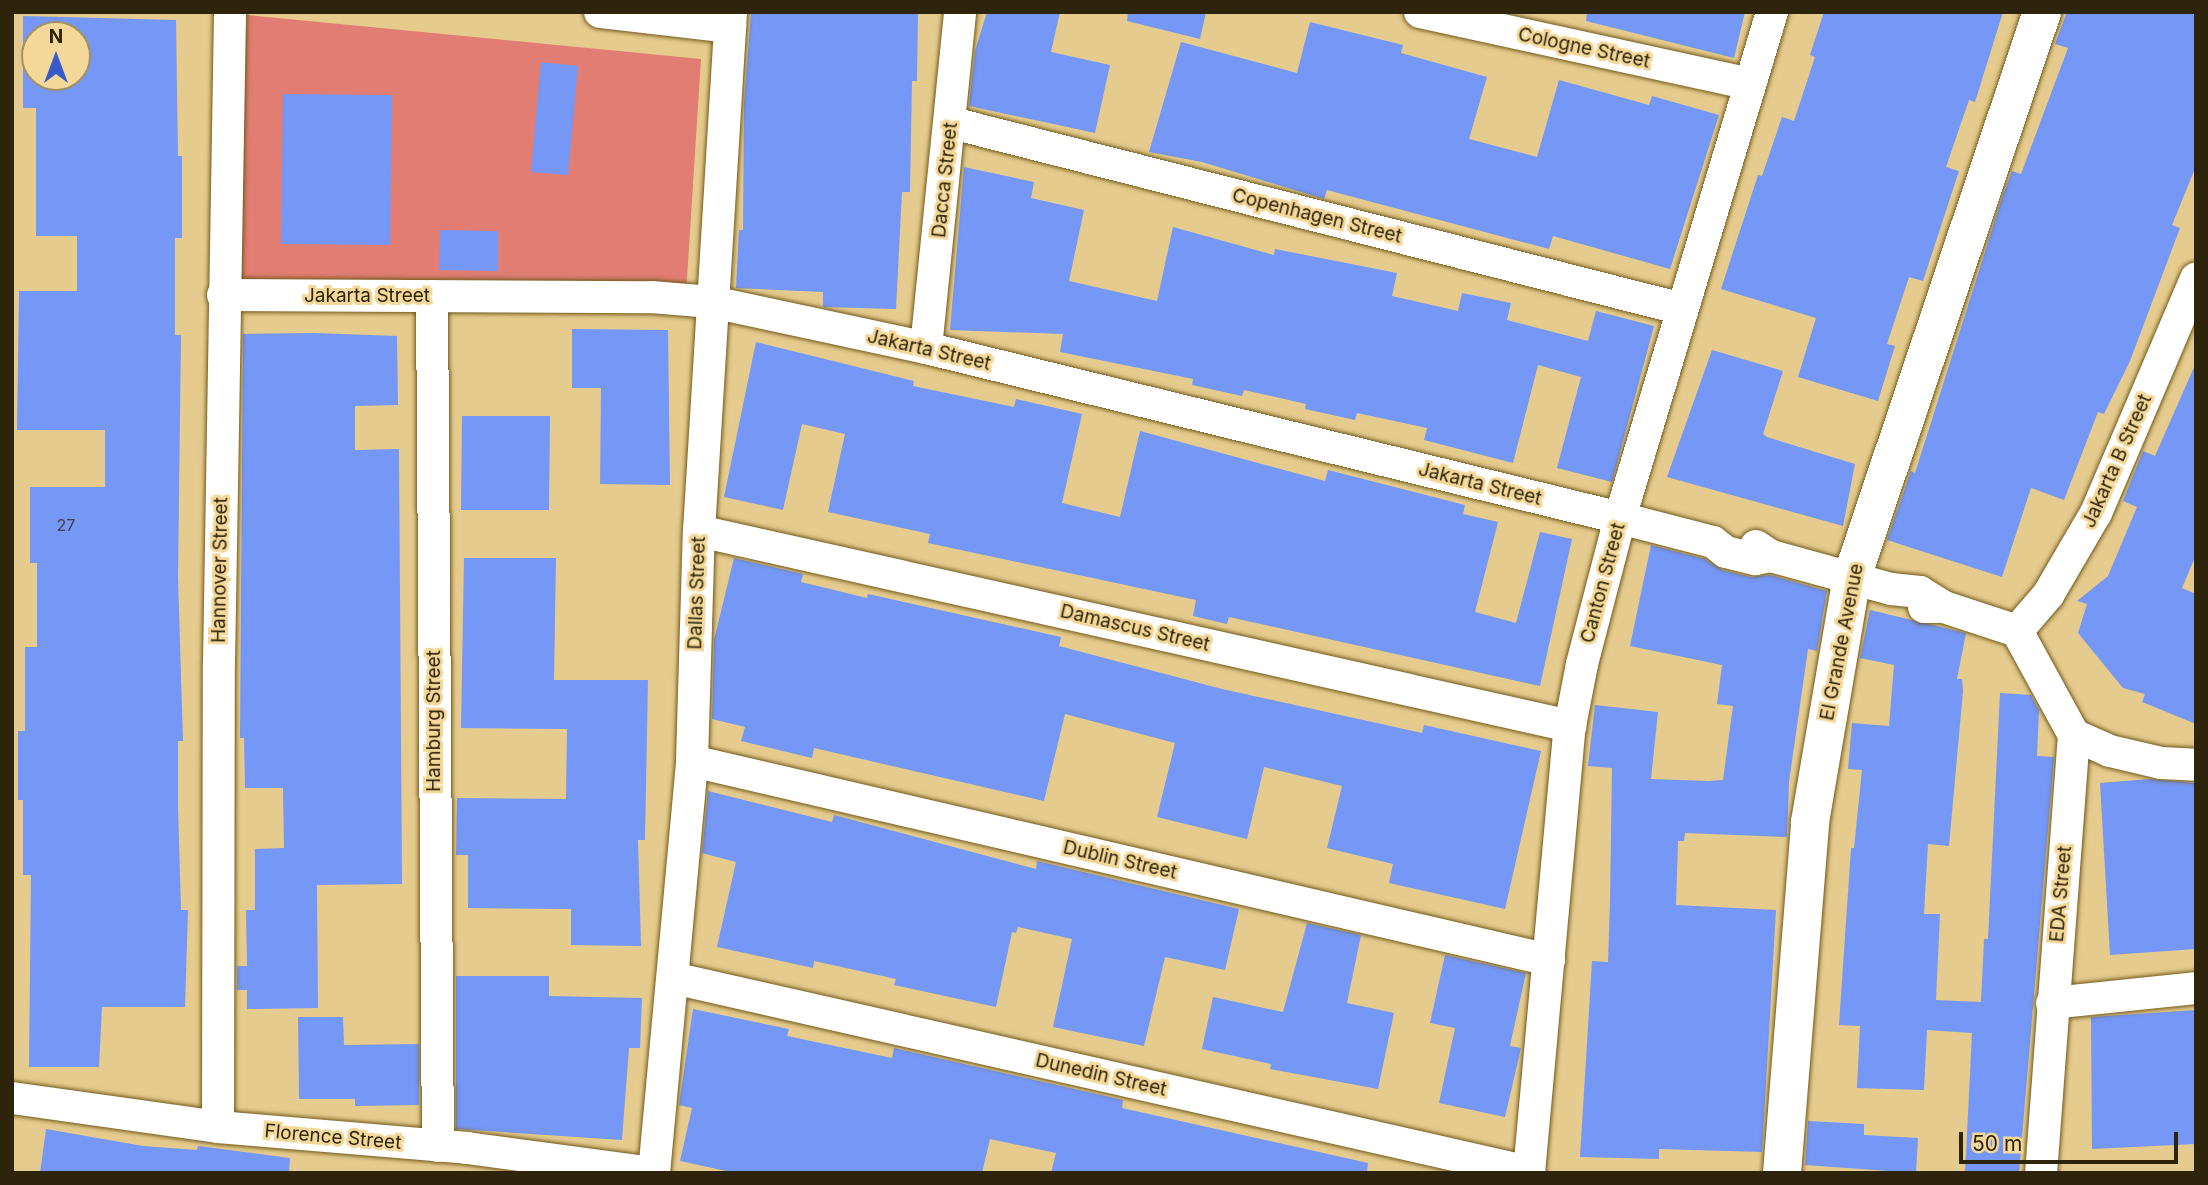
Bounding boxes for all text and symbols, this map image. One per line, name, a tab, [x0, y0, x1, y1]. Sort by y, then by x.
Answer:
north arrow	[21, 21, 91, 91]
street label: Cologne Street	[1516, 23, 1652, 73]
text: N	[49, 25, 63, 48]
street label: Dacca Street	[928, 121, 962, 239]
street label: Copenhagen Street	[1230, 184, 1404, 248]
street label: Jakarta Street	[304, 285, 430, 307]
street label: Jakarta Street	[865, 325, 993, 375]
street label: Jakarta B Street	[2077, 391, 2157, 531]
street label: Jakarta Street	[1416, 458, 1544, 510]
street label: Hannover Street	[207, 497, 233, 643]
house number: 27	[57, 515, 75, 535]
street label: Canton Street	[1576, 520, 1630, 646]
street label: Dallas Street	[684, 536, 710, 650]
street label: El Grande Avenue	[1816, 562, 1868, 722]
street label: Damascus Street	[1058, 600, 1212, 656]
street label: Hamburg Street	[423, 650, 445, 792]
street label: Dublin Street	[1061, 836, 1179, 884]
street label: EDA Street	[2045, 845, 2077, 943]
street label: Dunedin Street	[1033, 1049, 1169, 1101]
scale bar	[1963, 1118, 2182, 1162]
street label: Florence Street	[264, 1120, 402, 1154]
text: 50 m	[1972, 1131, 2022, 1156]

